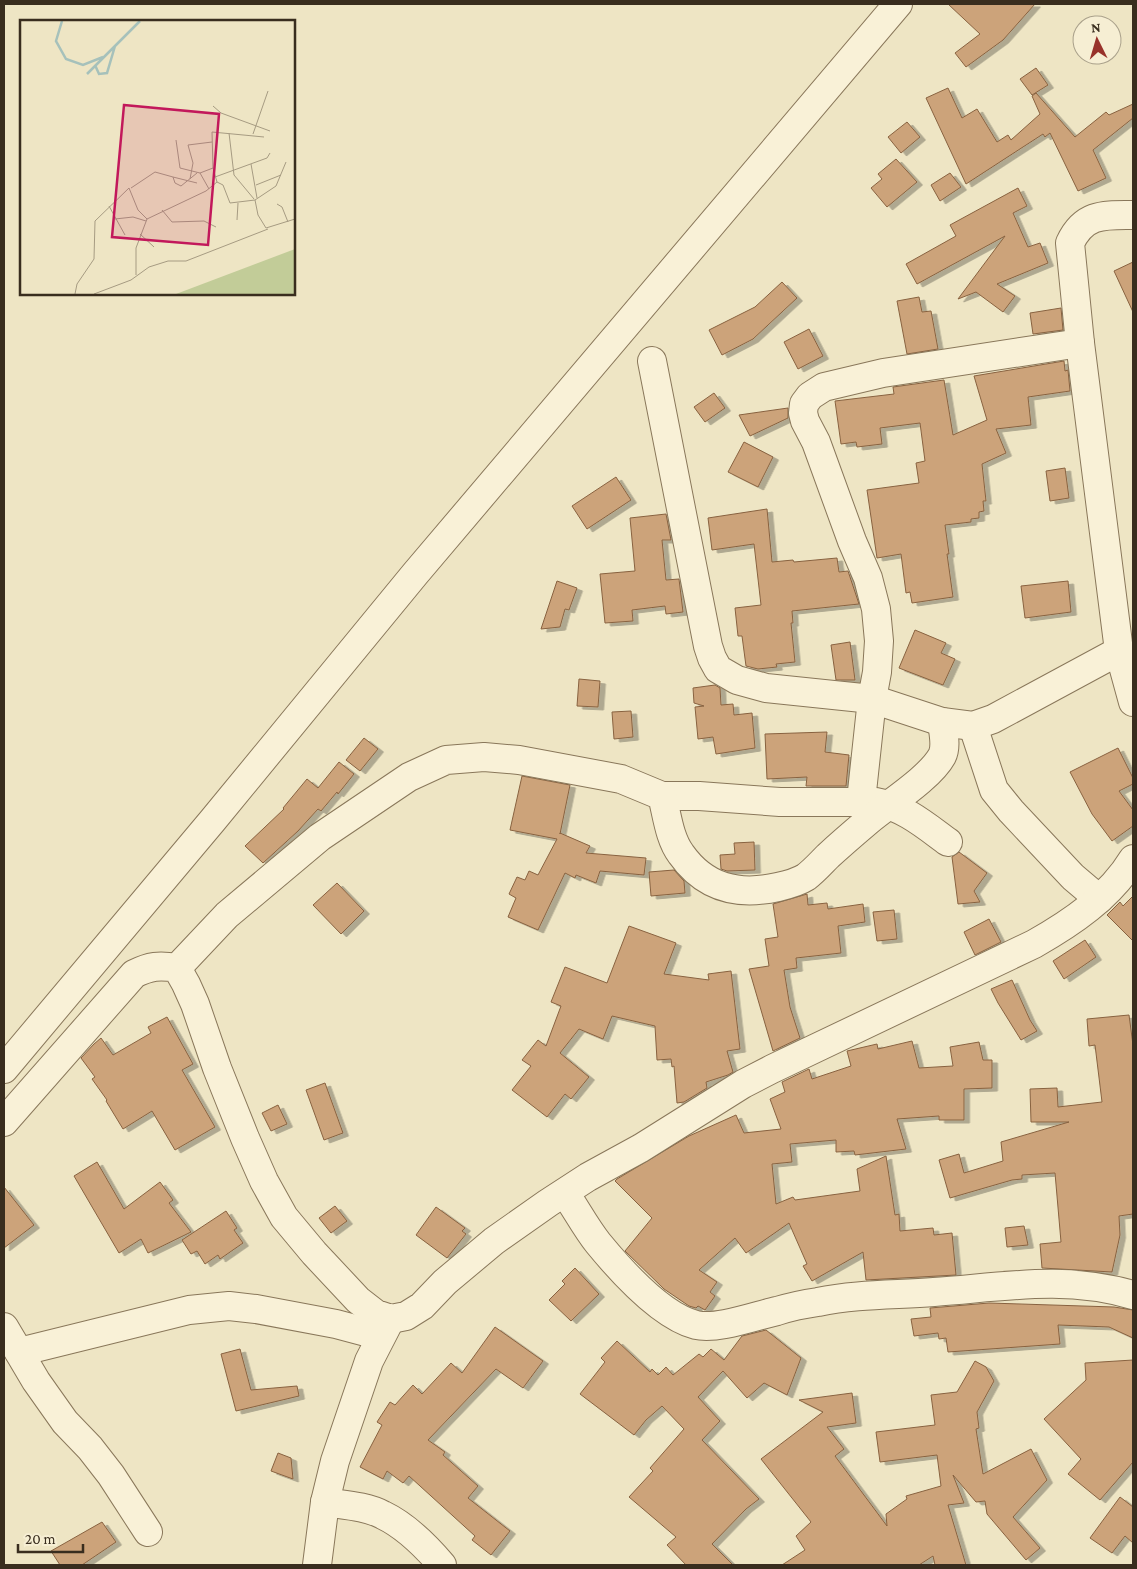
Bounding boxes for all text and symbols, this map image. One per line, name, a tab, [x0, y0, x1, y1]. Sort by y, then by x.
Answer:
north arrow	[1072, 15, 1122, 65]
text: N	[1090, 19, 1102, 35]
inset map	[20, 20, 295, 295]
scale bar	[18, 1522, 82, 1554]
text: 20 m	[25, 1531, 56, 1547]

